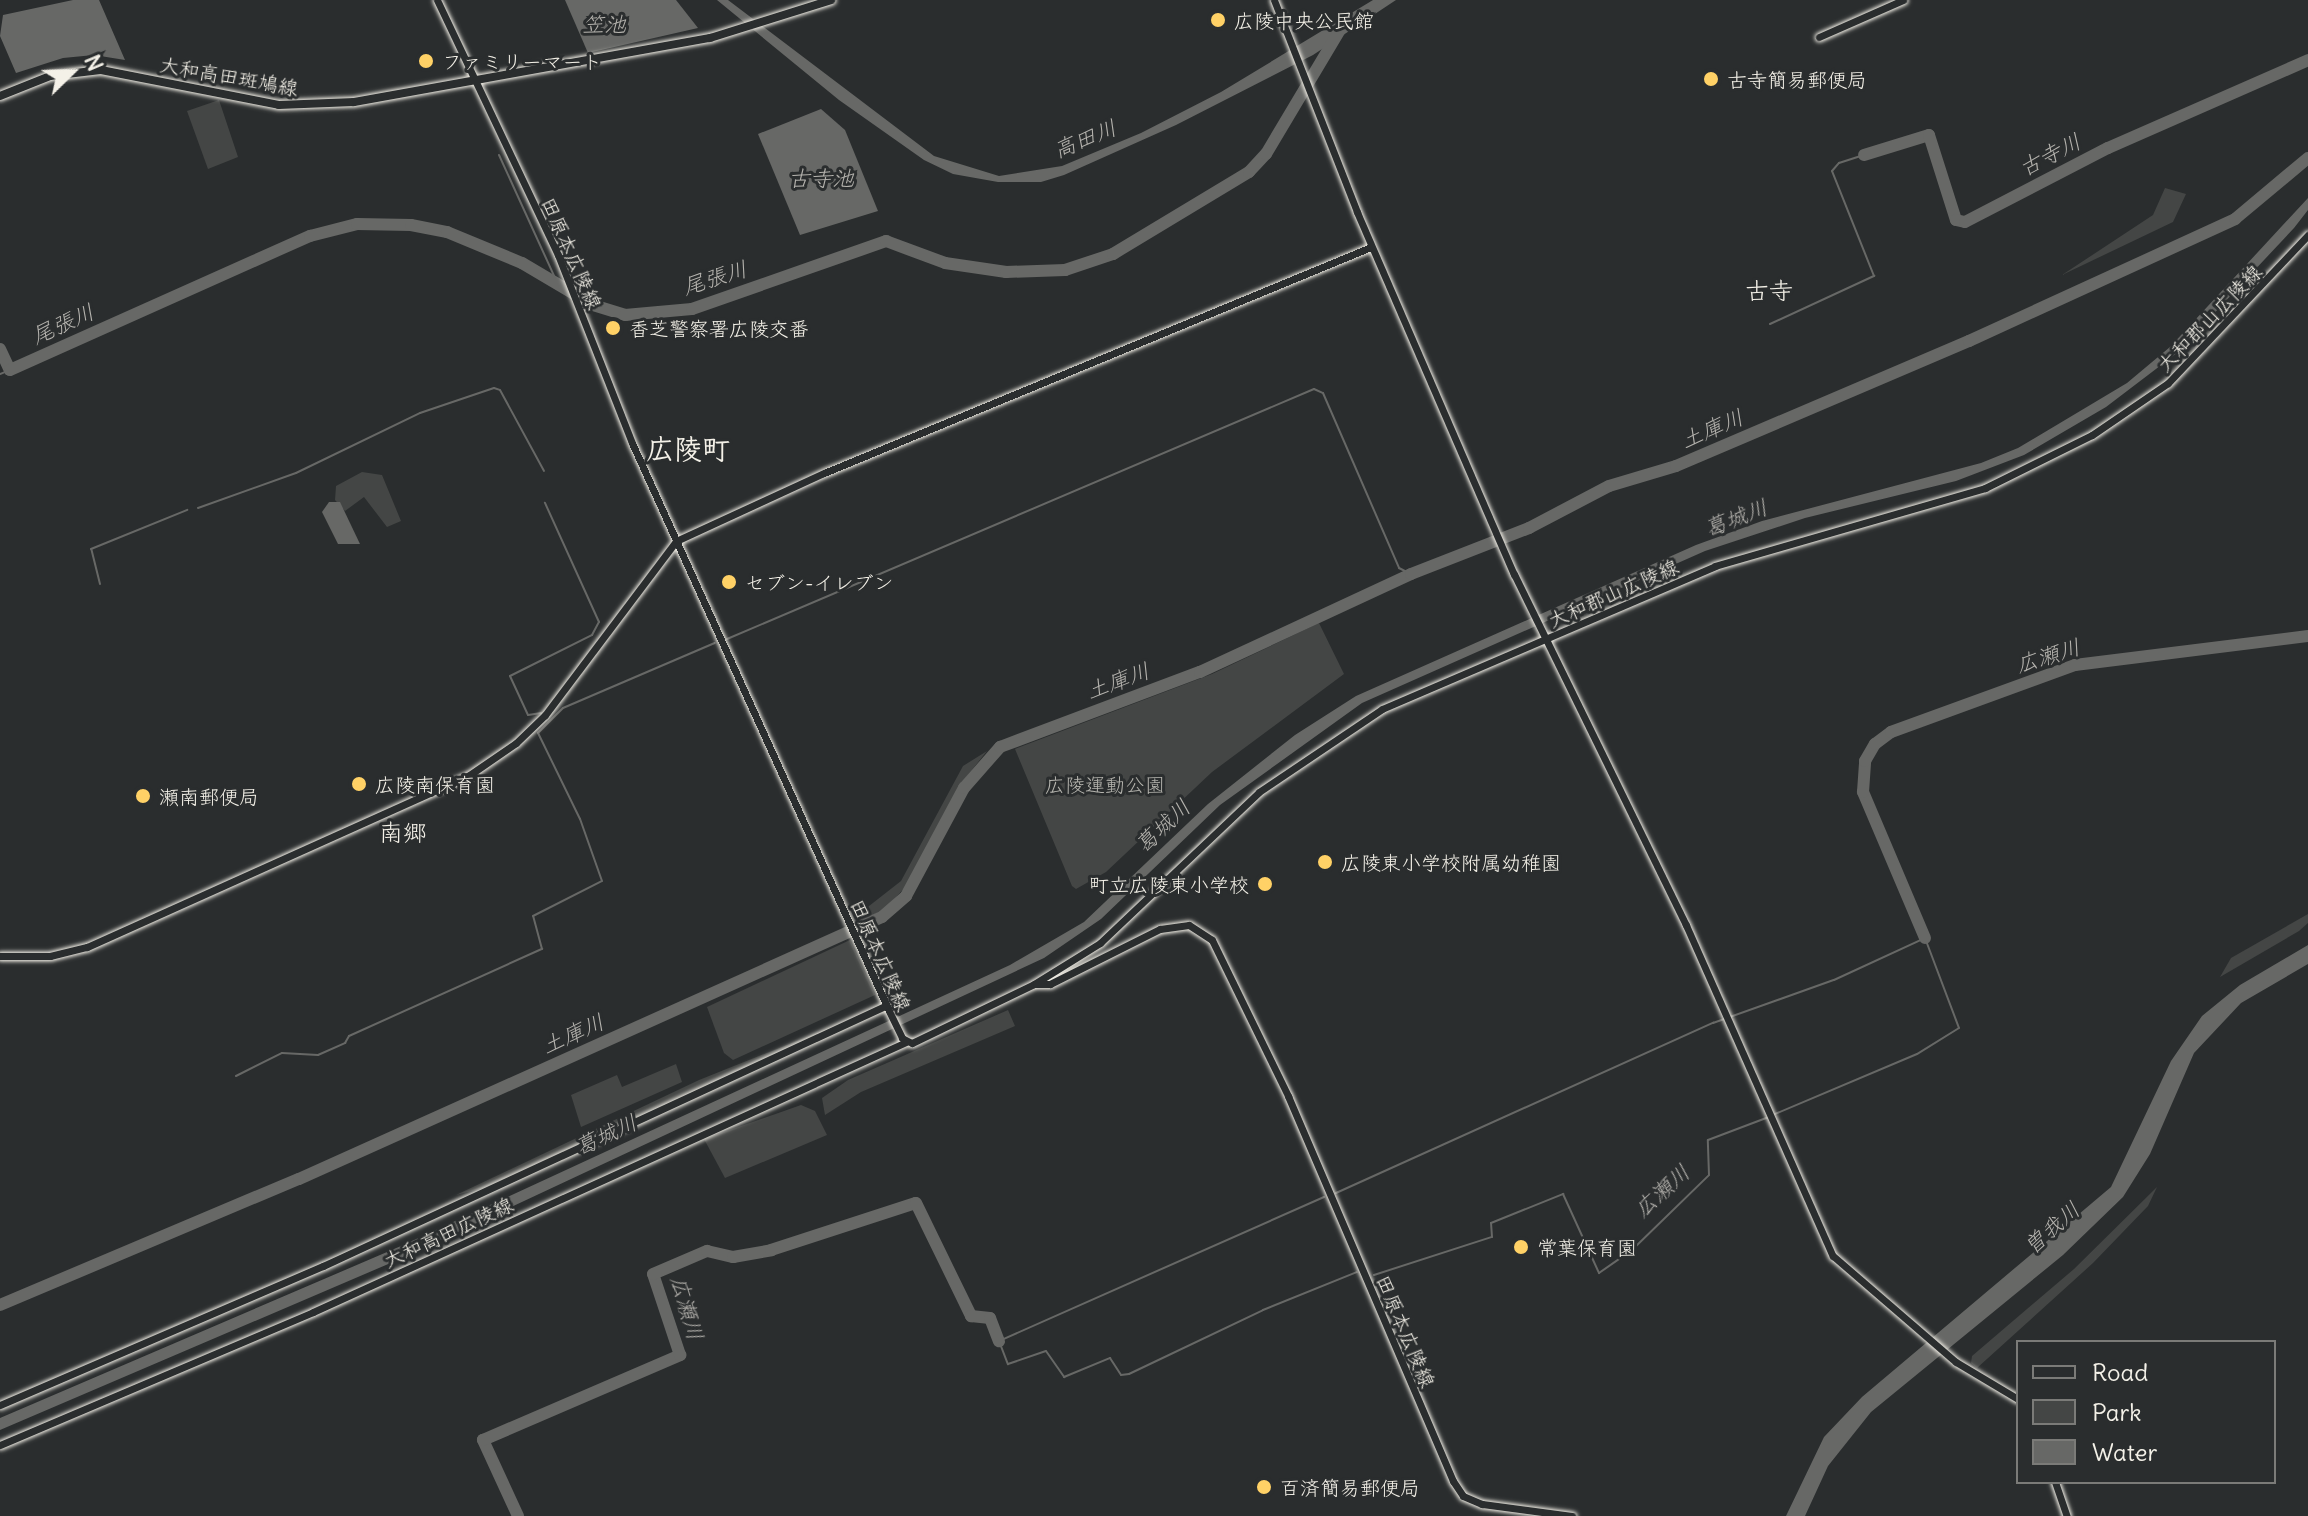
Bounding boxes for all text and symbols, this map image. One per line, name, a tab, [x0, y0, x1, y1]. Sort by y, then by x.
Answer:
place label: 広陵中央公民館	[1234, 8, 1374, 32]
marker: 広陵中央公民館	[1209, 11, 1227, 29]
water label: 笠池	[582, 12, 626, 38]
north arrow	[32, 32, 112, 112]
place label: ファミリーマート	[442, 49, 602, 73]
text: N	[78, 50, 110, 75]
street label: 大和高田斑鳩線	[158, 52, 300, 100]
marker: ファミリーマート	[417, 52, 435, 70]
place label: 古寺簡易郵便局	[1727, 67, 1867, 91]
marker: 古寺簡易郵便局	[1702, 70, 1720, 88]
water label: 高田川	[1049, 114, 1121, 164]
water label: 古寺川	[2015, 128, 2085, 182]
water label: 古寺池	[788, 166, 854, 192]
street label: 田原本広陵線	[537, 193, 607, 313]
water label: 尾張川	[680, 256, 750, 300]
street label: 大和郡山広陵線	[2152, 259, 2266, 377]
district label: 古寺	[1745, 277, 1793, 305]
water label: 尾張川	[27, 299, 99, 349]
place label: 香芝警察署広陵交番	[629, 316, 809, 340]
marker: 香芝警察署広陵交番	[604, 319, 622, 337]
water label: 土庫川	[1676, 404, 1748, 454]
district label: 広陵町	[646, 432, 730, 466]
water label: 葛城川	[1700, 494, 1772, 542]
street label: 大和郡山広陵線	[1544, 554, 1682, 632]
place label: セブン-イレブン	[745, 570, 894, 594]
marker: セブン-イレブン	[720, 573, 738, 591]
water label: 広瀬川	[2013, 634, 2083, 678]
water label: 土庫川	[1082, 657, 1154, 705]
place label: 広陵南保育園	[375, 772, 495, 796]
park label: 広陵運動公園	[1045, 772, 1165, 796]
marker: 広陵南保育園	[350, 775, 368, 793]
place label: 瀬南郵便局	[159, 784, 259, 808]
marker: 瀬南郵便局	[134, 787, 152, 805]
water label: 葛城川	[1130, 794, 1196, 858]
district label: 南郷	[379, 819, 427, 847]
place label: 広陵東小学校附属幼稚園	[1341, 850, 1561, 874]
marker: 広陵東小学校附属幼稚園	[1316, 853, 1334, 871]
place label: 町立広陵東小学校	[1089, 872, 1249, 896]
marker: 町立広陵東小学校	[1256, 875, 1274, 893]
street label: 田原本広陵線	[846, 895, 916, 1015]
water label: 土庫川	[537, 1009, 609, 1059]
water label: 葛城川	[571, 1109, 641, 1161]
water label: 広瀬川	[1629, 1159, 1695, 1223]
street label: 大和高田広陵線	[379, 1192, 517, 1272]
water label: 曽我川	[2018, 1196, 2086, 1260]
place label: 常葉保育園	[1537, 1235, 1637, 1259]
marker: 常葉保育園	[1512, 1238, 1530, 1256]
street label: 田原本広陵線	[1372, 1271, 1440, 1391]
water label: 広瀬川	[665, 1273, 709, 1343]
legend	[2016, 1340, 2276, 1484]
text: Road	[2092, 1357, 2148, 1387]
text: Park	[2092, 1397, 2142, 1427]
text: Water	[2092, 1437, 2157, 1467]
place label: 百済簡易郵便局	[1280, 1475, 1420, 1499]
marker: 百済簡易郵便局	[1255, 1478, 1273, 1496]

